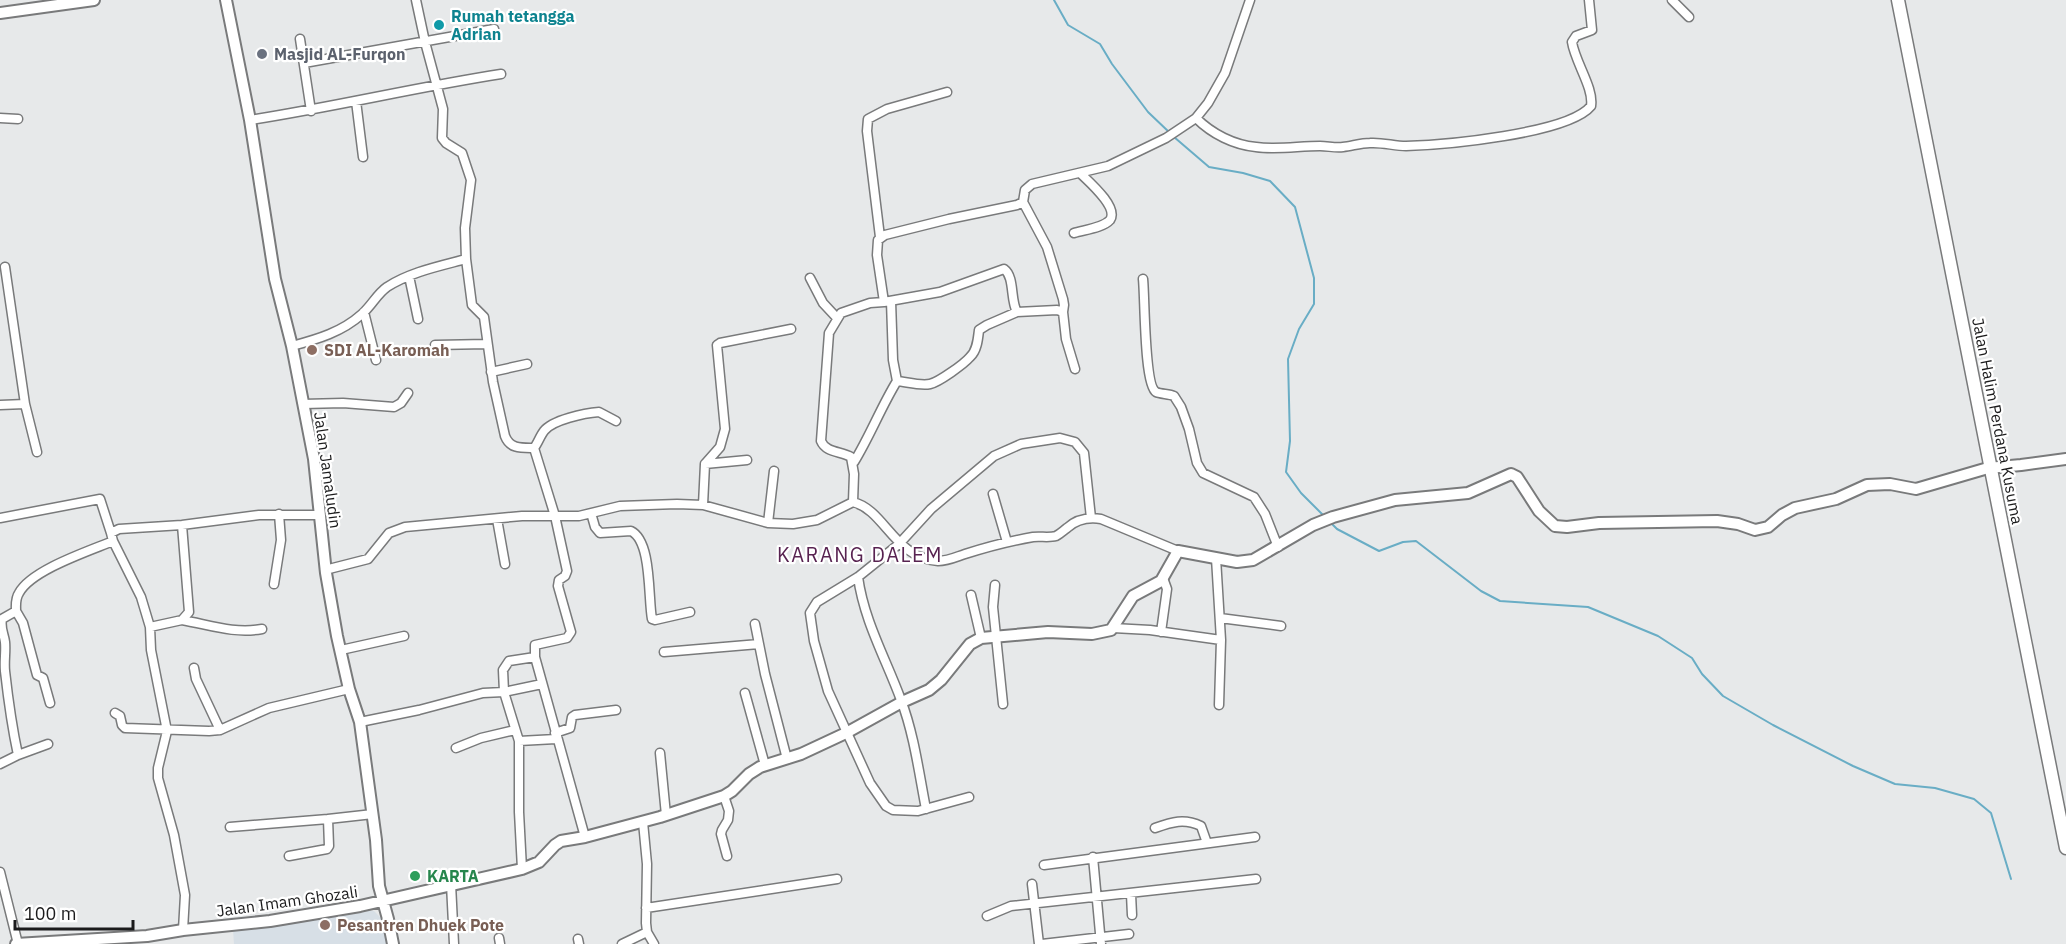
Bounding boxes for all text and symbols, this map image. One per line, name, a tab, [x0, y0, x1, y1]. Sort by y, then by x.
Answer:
place label: Rumah tetangga Adrian	[451, 6, 575, 44]
marker: Rumah tetangga Adrian	[432, 18, 446, 32]
place label: Masjid AL-Furqon	[274, 44, 405, 64]
marker: Masjid AL-Furqon	[255, 47, 269, 61]
street label: Jalan Halim Perdana Kusuma	[1968, 316, 2028, 526]
place label: SDI AL-Karomah	[324, 340, 450, 360]
marker: SDI AL-Karomah	[305, 343, 319, 357]
street label: Jalan Jamaludin	[310, 410, 346, 530]
district label: KARANG DALEM	[777, 541, 943, 568]
place label: KARTA	[427, 866, 479, 886]
marker: KARTA	[408, 869, 422, 883]
street label: Jalan Imam Ghozali	[215, 881, 359, 921]
scale bar	[15, 893, 134, 931]
text: 100 m	[24, 902, 76, 925]
place label: Pesantren Dhuek Pote	[337, 915, 504, 935]
marker: Pesantren Dhuek Pote	[318, 918, 332, 932]

